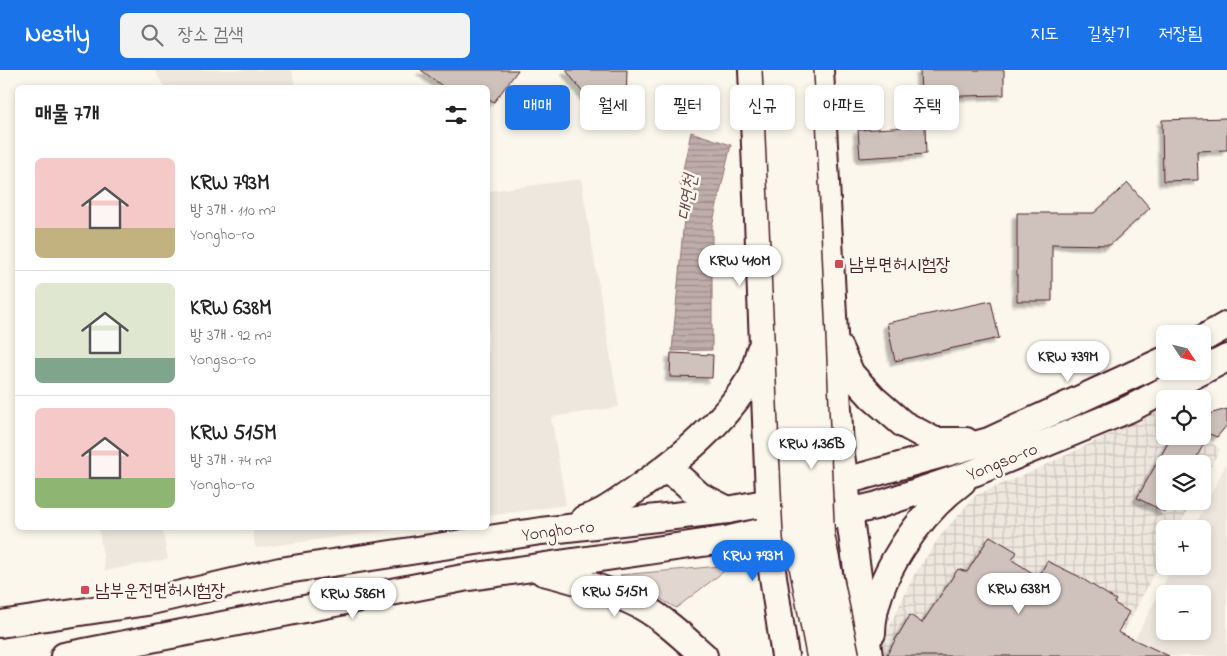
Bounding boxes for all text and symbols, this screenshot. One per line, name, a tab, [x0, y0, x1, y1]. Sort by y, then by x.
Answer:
search box	[120, 13, 470, 58]
text: Nestly	[25, 18, 90, 53]
icon: search	[138, 21, 166, 49]
text: 장소 검색	[178, 22, 244, 49]
text: 지도	[1030, 22, 1059, 48]
text: 길찾기	[1087, 22, 1131, 48]
text: 저장됨	[1159, 22, 1202, 48]
chip: 매매	[505, 85, 570, 130]
chip: 월세	[580, 85, 645, 130]
chip: 필터	[655, 85, 720, 130]
chip: 신규	[730, 85, 795, 130]
chip: 아파트	[805, 85, 884, 130]
chip: 주택	[894, 85, 959, 130]
text: 매물 7개	[35, 100, 100, 130]
icon: filters	[442, 101, 470, 129]
text: KRW 793M	[190, 169, 270, 199]
water label: 대연천	[672, 171, 706, 222]
icon: home	[75, 178, 135, 238]
text: 방 3개 · 110 m²	[190, 199, 276, 223]
text: Yongho-ro	[190, 223, 255, 247]
pin: KRW 410M	[688, 244, 792, 287]
text: KRW 410M	[709, 249, 771, 273]
place label: 남부면허시험장	[849, 253, 950, 279]
marker: 남부면허시험장	[833, 258, 845, 270]
text: KRW 638M	[190, 294, 272, 324]
icon: home	[75, 303, 135, 363]
text: 방 3개 · 92 m²	[190, 324, 272, 348]
north arrow	[1156, 325, 1211, 380]
map controls	[1156, 325, 1211, 640]
pin: KRW 739M	[1016, 340, 1120, 383]
text: KRW 739M	[1038, 345, 1098, 369]
text: Yongso-ro	[190, 348, 256, 372]
button: locate	[1156, 390, 1211, 445]
text: KRW 515M	[190, 419, 277, 449]
icon: home	[75, 428, 135, 488]
pin: KRW 1.36B	[755, 428, 869, 470]
text: KRW 1.36B	[779, 432, 845, 456]
street label: Yongso-ro	[963, 437, 1042, 490]
text: 방 3개 · 74 m²	[190, 449, 272, 473]
button: layers	[1156, 455, 1211, 510]
text: Yongho-ro	[190, 473, 255, 497]
street label: Yongho-ro	[520, 515, 596, 550]
button: +	[1156, 520, 1211, 575]
pin: KRW 793M	[701, 540, 805, 582]
text: KRW 793M	[723, 544, 783, 568]
pin: KRW 638M	[967, 572, 1071, 615]
pin: KRW 515M	[563, 576, 667, 618]
text: KRW 638M	[988, 577, 1050, 601]
pin: KRW 586M	[301, 578, 405, 620]
place label: 남부운전면허시험장	[95, 579, 225, 605]
text: KRW 515M	[582, 580, 648, 604]
text: KRW 586M	[321, 582, 385, 606]
marker: 남부운전면허시험장	[79, 584, 91, 596]
button: −	[1156, 585, 1211, 640]

